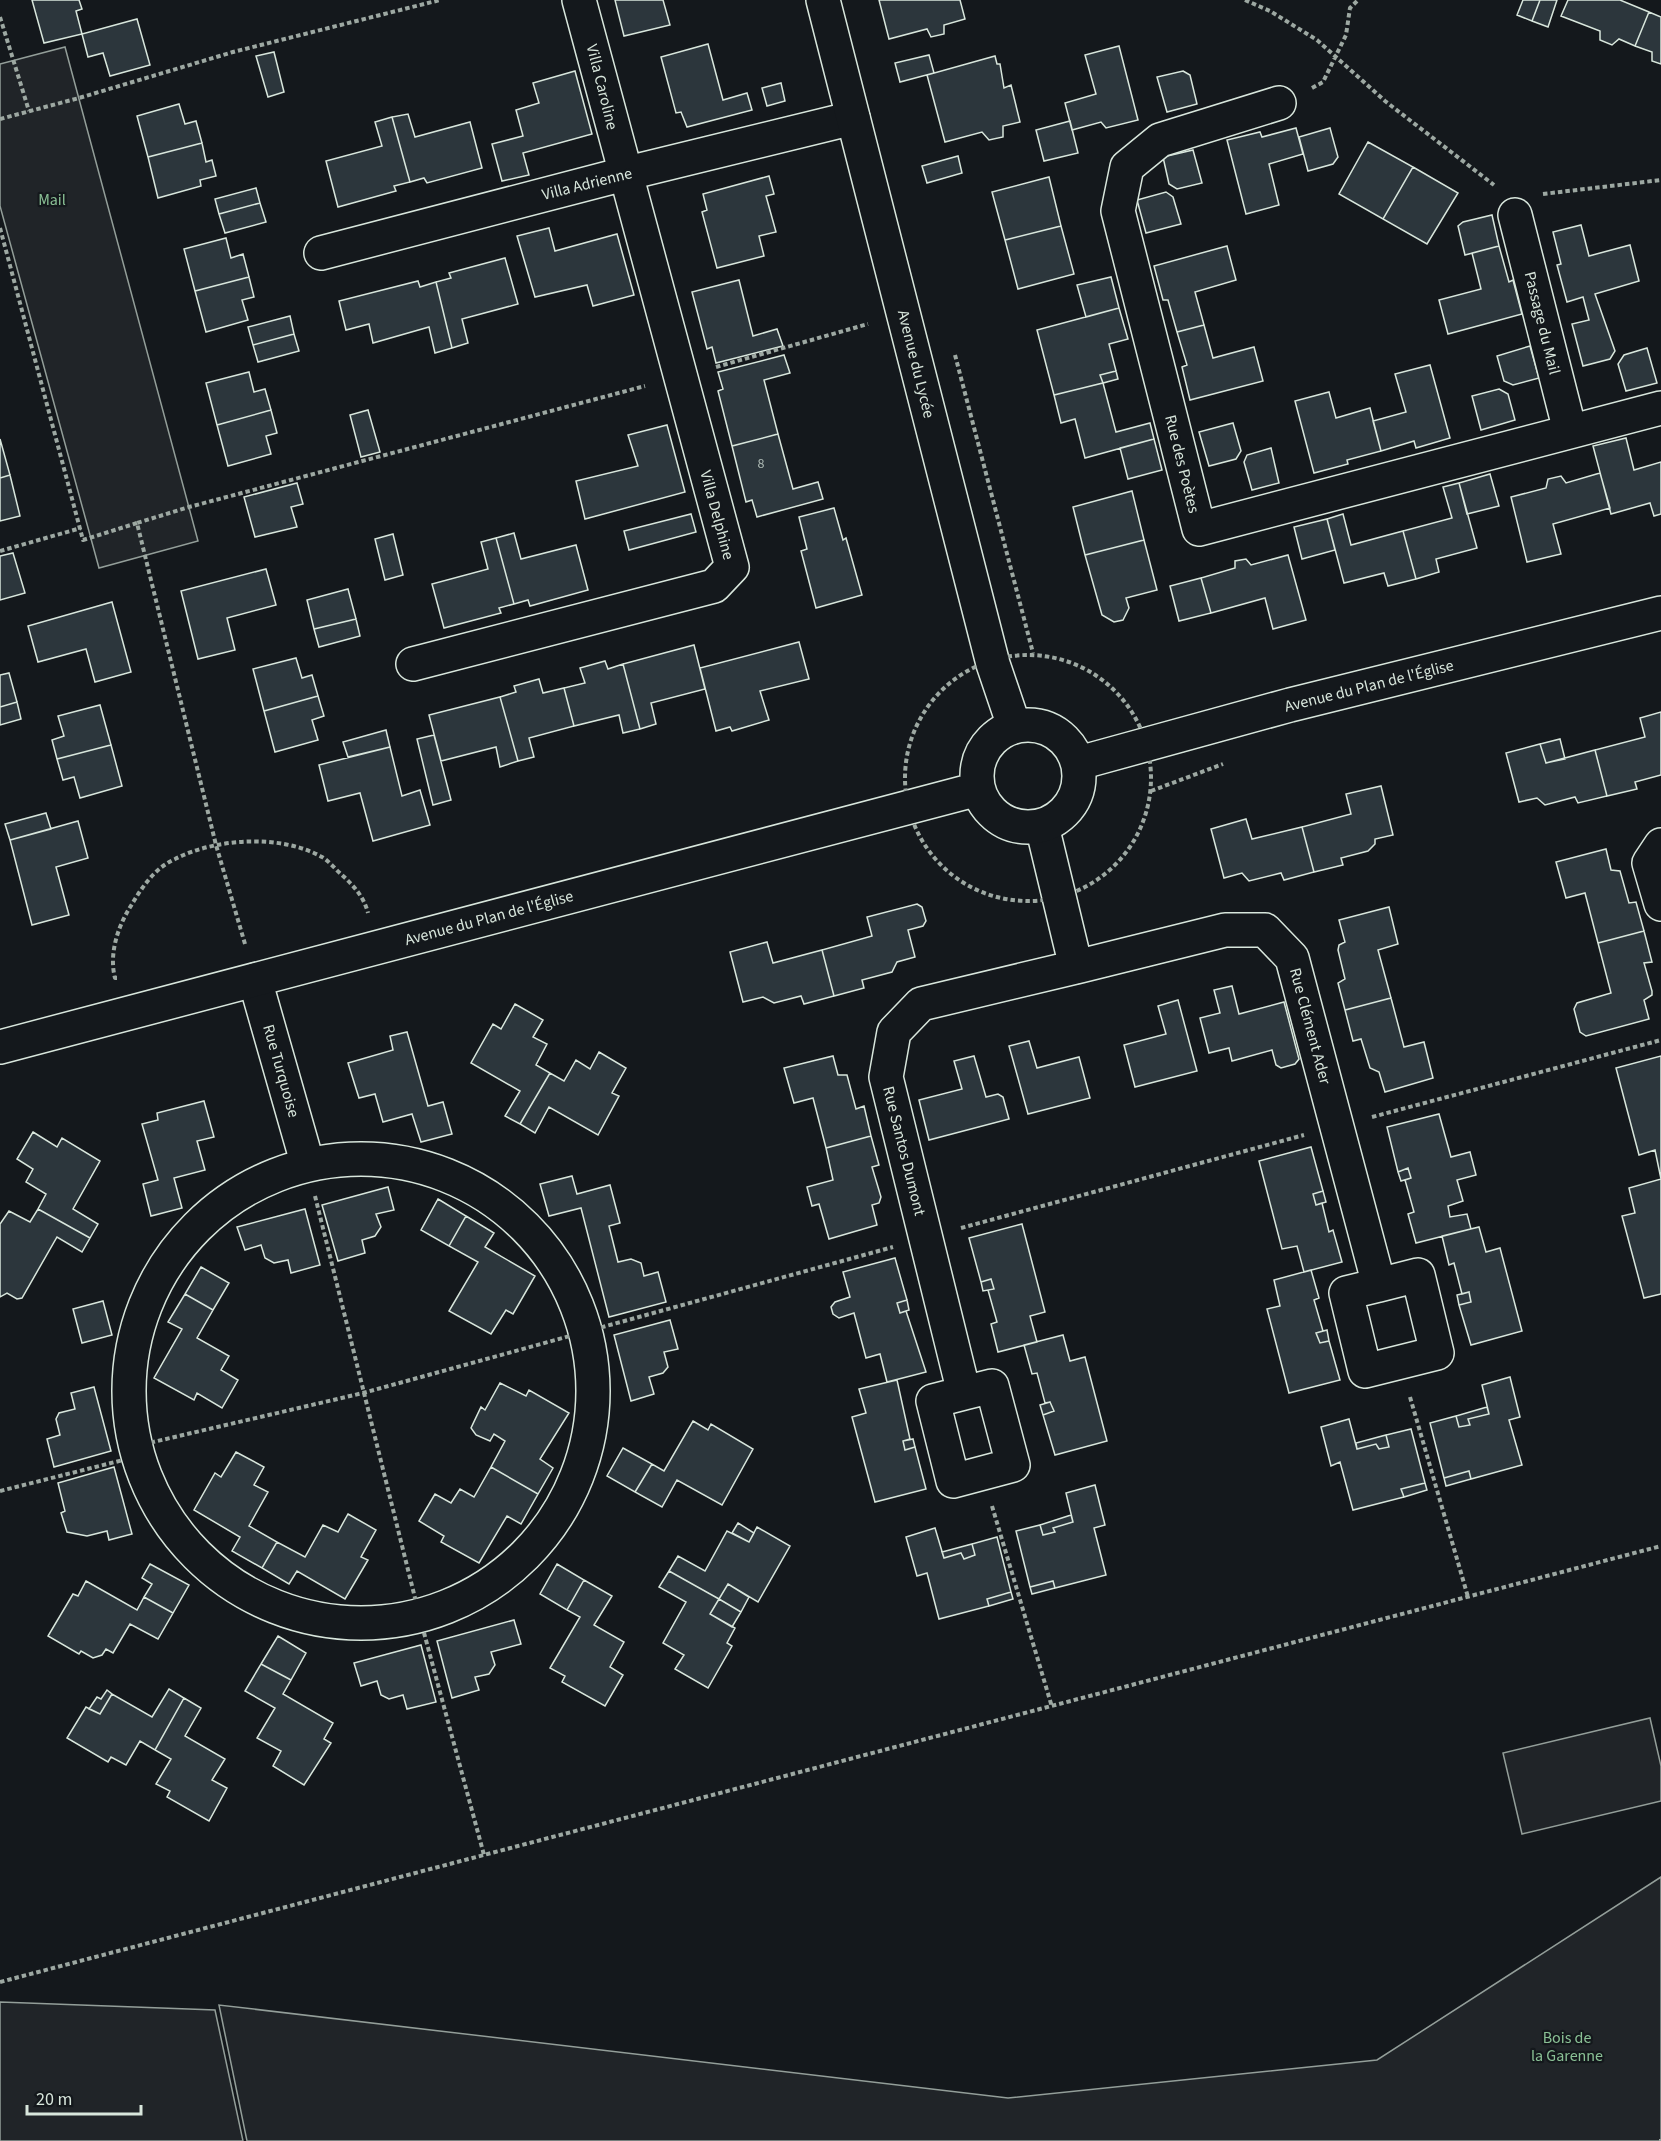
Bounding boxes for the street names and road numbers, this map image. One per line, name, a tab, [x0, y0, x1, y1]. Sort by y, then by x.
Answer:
street label: Villa Caroline	[581, 42, 623, 132]
street label: Villa Adrienne	[540, 162, 634, 206]
street label: Passage du Mail	[1519, 269, 1565, 377]
street label: Avenue du Lycée	[892, 308, 940, 420]
street label: Rue des Poètes	[1159, 413, 1205, 516]
street label: Villa Delphine	[695, 468, 740, 562]
street label: Avenue du Plan de l'Église	[1282, 654, 1456, 718]
street label: Avenue du Plan de l'Église	[402, 885, 576, 951]
street label: Rue Clément Ader	[1284, 965, 1336, 1087]
street label: Rue Turquoise	[257, 1022, 305, 1120]
street label: Rue Santos Dumont	[877, 1084, 931, 1219]

